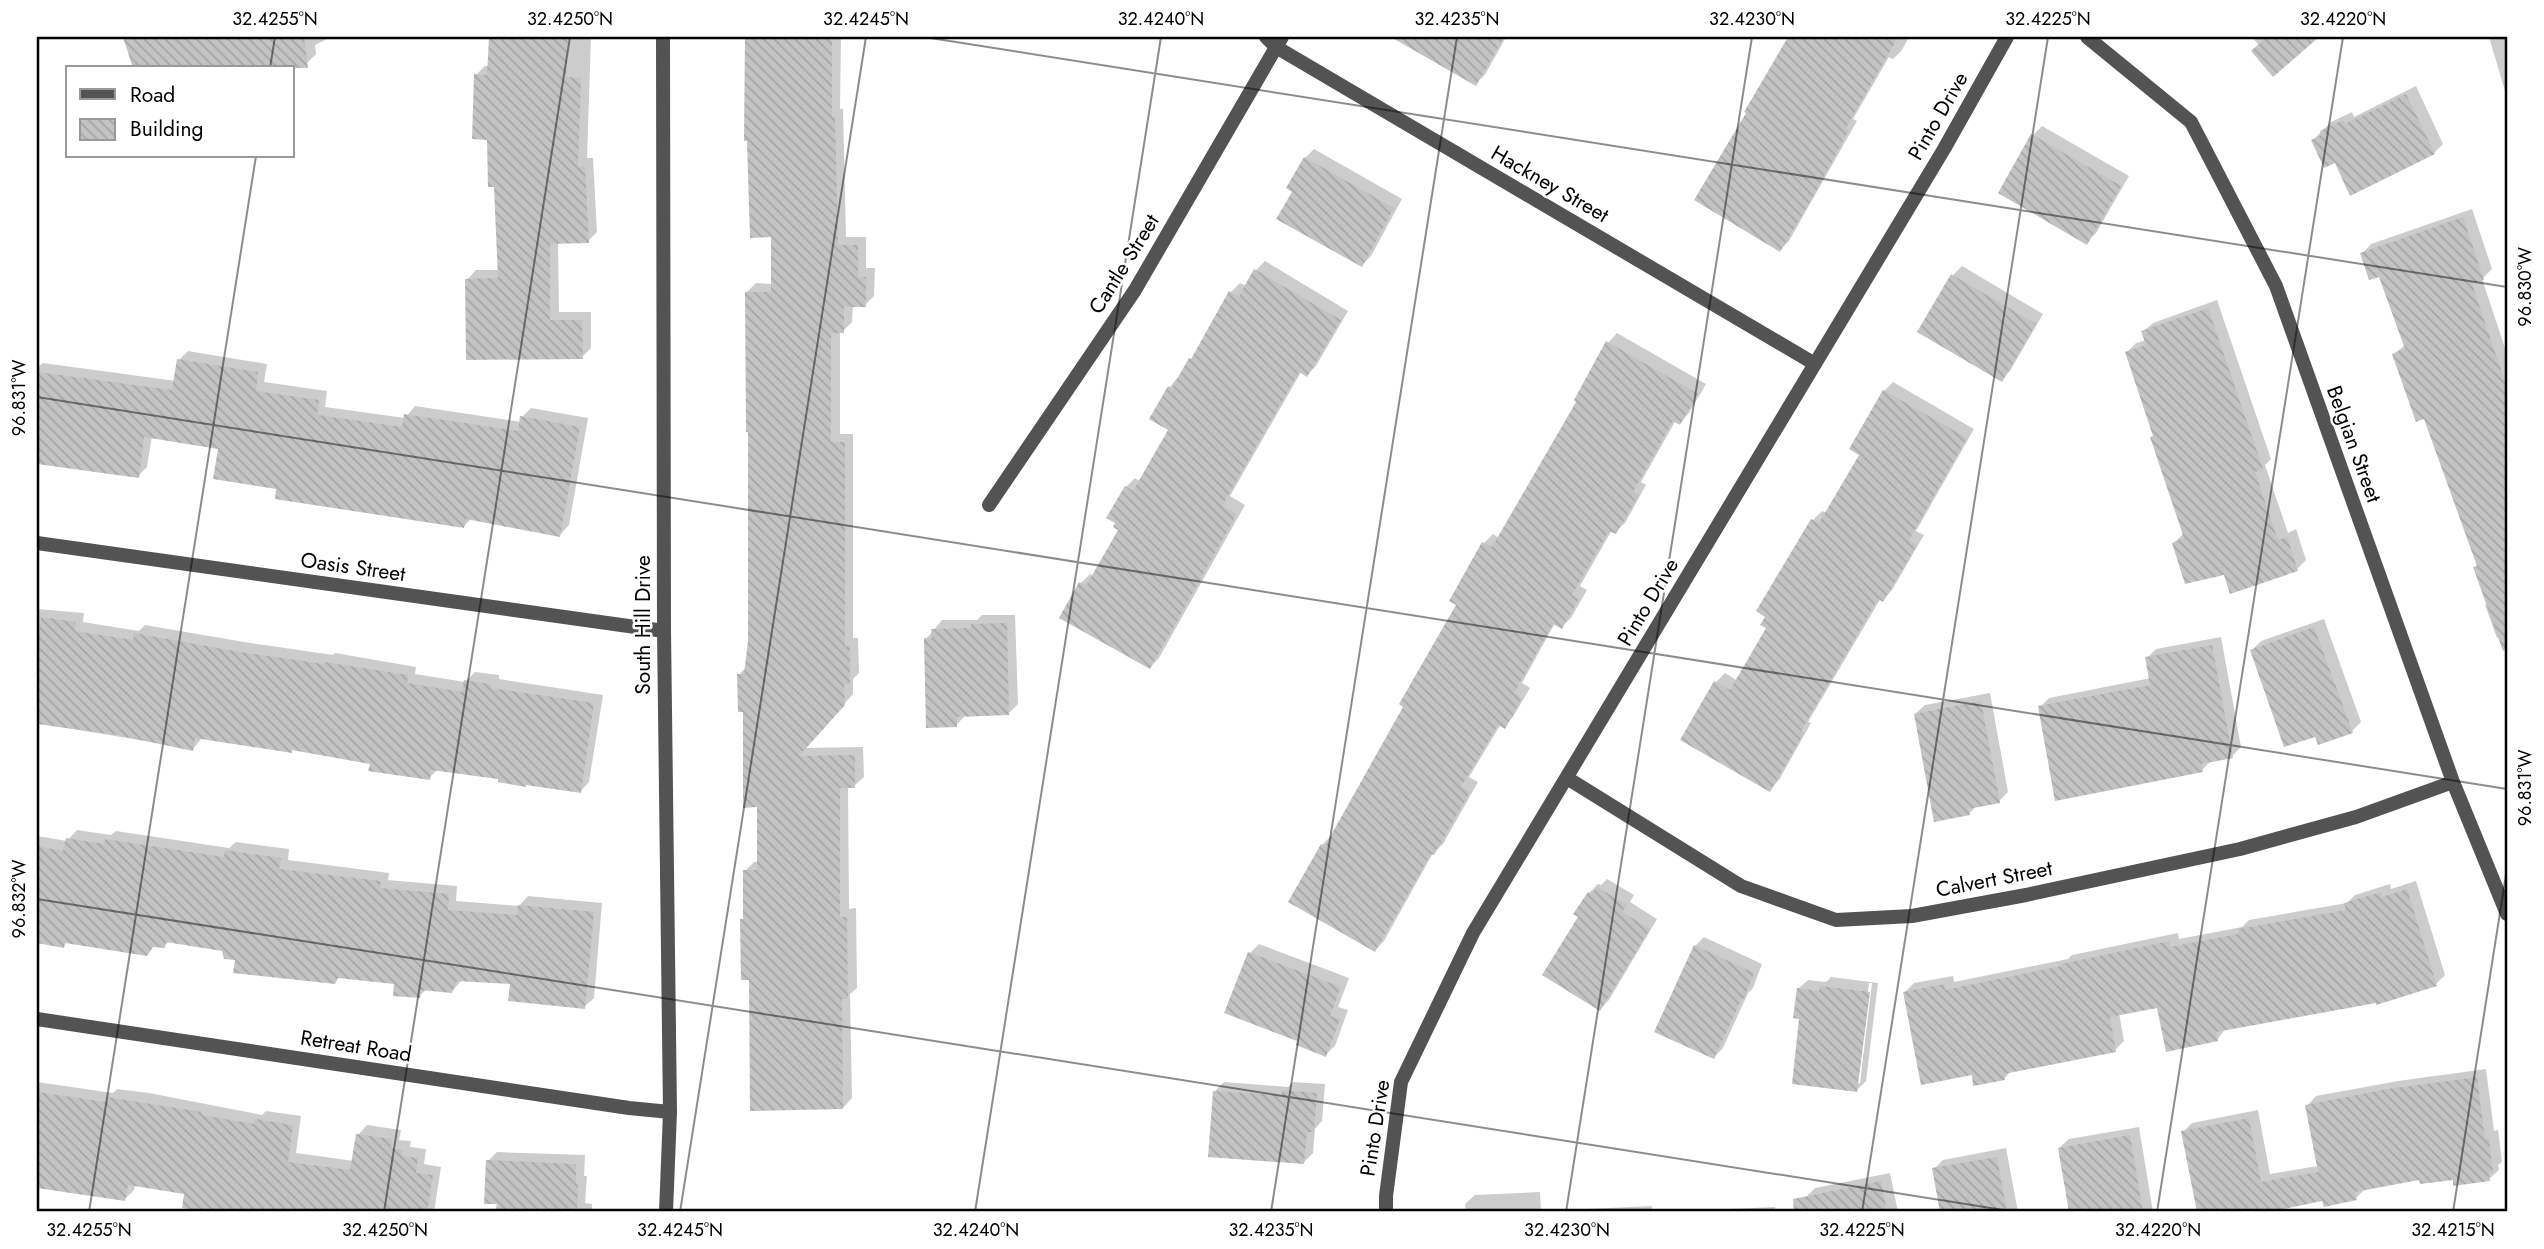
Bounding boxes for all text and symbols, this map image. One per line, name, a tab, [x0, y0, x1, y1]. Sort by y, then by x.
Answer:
text: 32.4255°N	[232, 6, 318, 32]
text: 32.4250°N	[527, 6, 613, 32]
text: 32.4245°N	[823, 6, 909, 32]
text: 32.4240°N	[1118, 6, 1204, 32]
text: 32.4235°N	[1414, 6, 1500, 32]
text: 32.4230°N	[1709, 6, 1795, 32]
text: 32.4225°N	[2005, 6, 2091, 32]
text: 32.4220°N	[2300, 6, 2386, 32]
legend	[66, 66, 294, 158]
street label: Pinto Drive	[1901, 66, 1975, 166]
text: Road	[130, 80, 175, 110]
text: Building	[130, 114, 203, 144]
street label: Hackney Street	[1486, 138, 1614, 230]
street label: Cantle Street	[1081, 208, 1167, 320]
text: 96.830°W	[2512, 247, 2538, 327]
text: 96.831°W	[6, 359, 32, 436]
street label: Belgian Street	[2319, 381, 2389, 507]
street label: Oasis Street	[299, 545, 407, 589]
street label: Pinto Drive	[1610, 552, 1686, 652]
street label: South Hill Drive	[628, 555, 658, 695]
text: 96.831°W	[2512, 749, 2538, 826]
street label: Calvert Street	[1933, 853, 2055, 905]
text: 96.832°W	[6, 859, 32, 938]
street label: Retreat Road	[298, 1022, 414, 1070]
street label: Pinto Drive	[1353, 1077, 1397, 1178]
text: 32.4255°N	[46, 1217, 132, 1243]
text: 32.4250°N	[342, 1217, 428, 1243]
text: 32.4245°N	[637, 1217, 723, 1243]
text: 32.4240°N	[933, 1217, 1019, 1243]
text: 32.4235°N	[1228, 1217, 1314, 1243]
text: 32.4230°N	[1524, 1217, 1610, 1243]
text: 32.4225°N	[1819, 1217, 1905, 1243]
text: 32.4220°N	[2115, 1217, 2201, 1243]
text: 32.4215°N	[2411, 1217, 2495, 1243]

